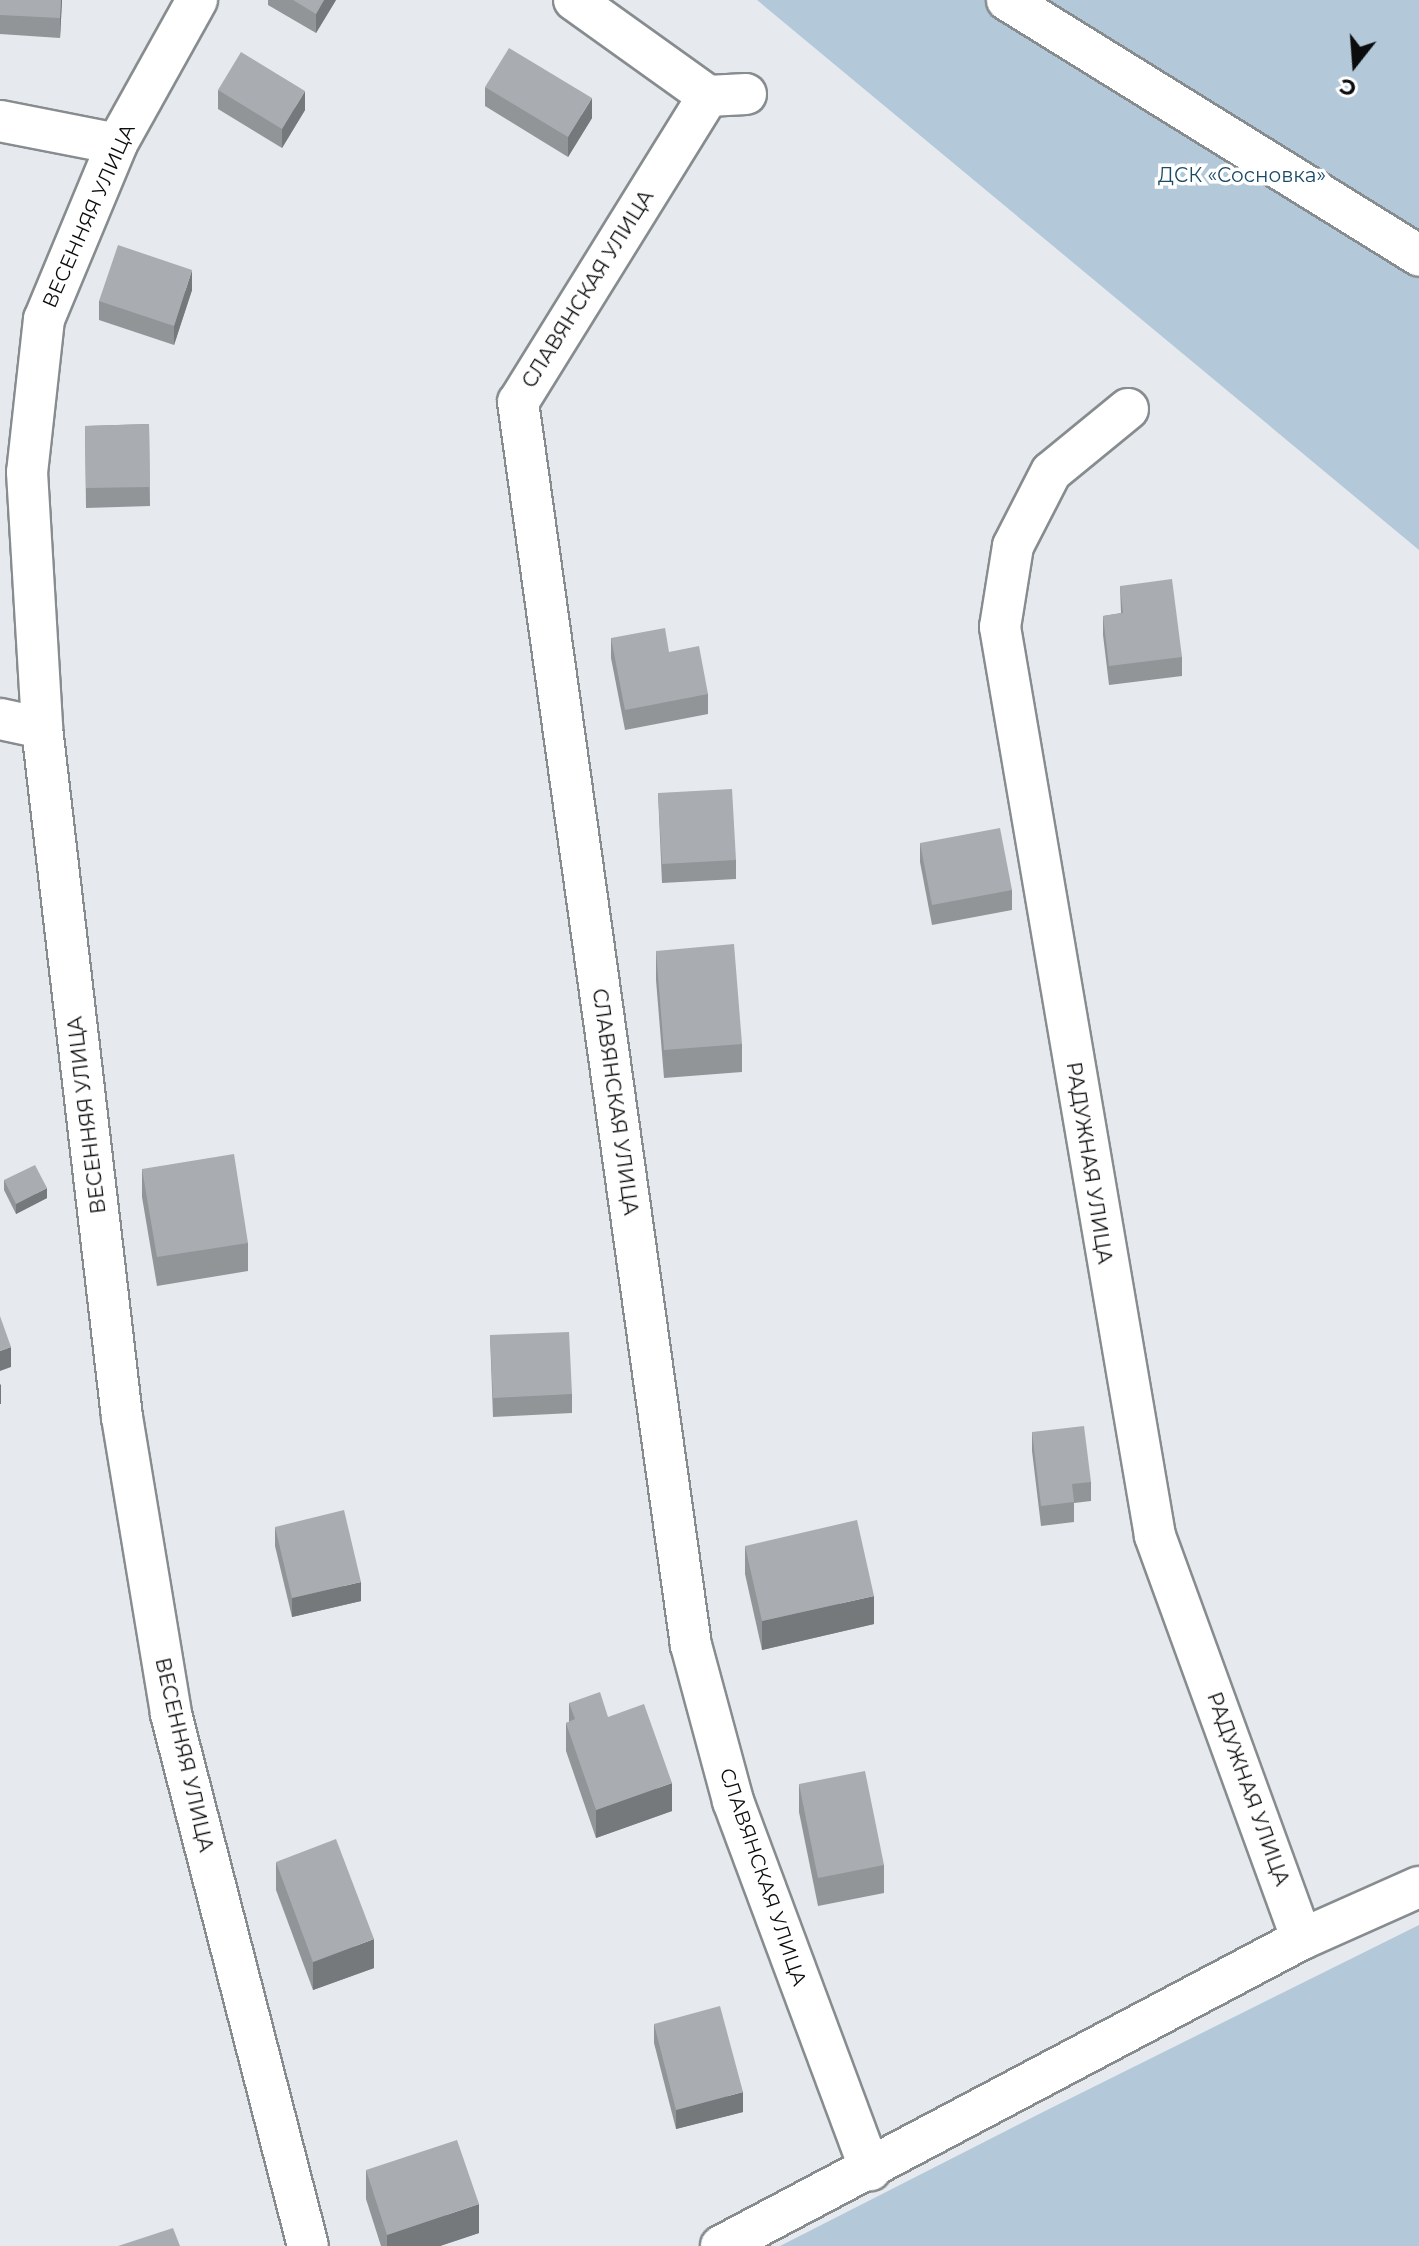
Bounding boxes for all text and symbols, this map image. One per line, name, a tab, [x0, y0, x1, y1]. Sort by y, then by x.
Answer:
north arrow	[1315, 24, 1395, 104]
text: С	[1336, 72, 1359, 103]
street label: ВЕСЕННЯЯ УЛИЦА	[38, 120, 140, 312]
park label: ДСК «Сосновка»	[1158, 163, 1326, 187]
street label: СЛАВЯНСКАЯ УЛИЦА	[517, 186, 659, 392]
street label: СЛАВЯНСКАЯ УЛИЦА	[587, 987, 643, 1217]
street label: ВЕСЕННЯЯ УЛИЦА	[63, 1015, 111, 1215]
street label: РАДУЖНАЯ УЛИЦА	[1061, 1060, 1117, 1266]
street label: ВЕСЕННЯЯ УЛИЦА	[150, 1655, 218, 1855]
street label: РАДУЖНАЯ УЛИЦА	[1202, 1689, 1294, 1889]
street label: СЛАВЯНСКАЯ УЛИЦА	[714, 1765, 812, 1989]

